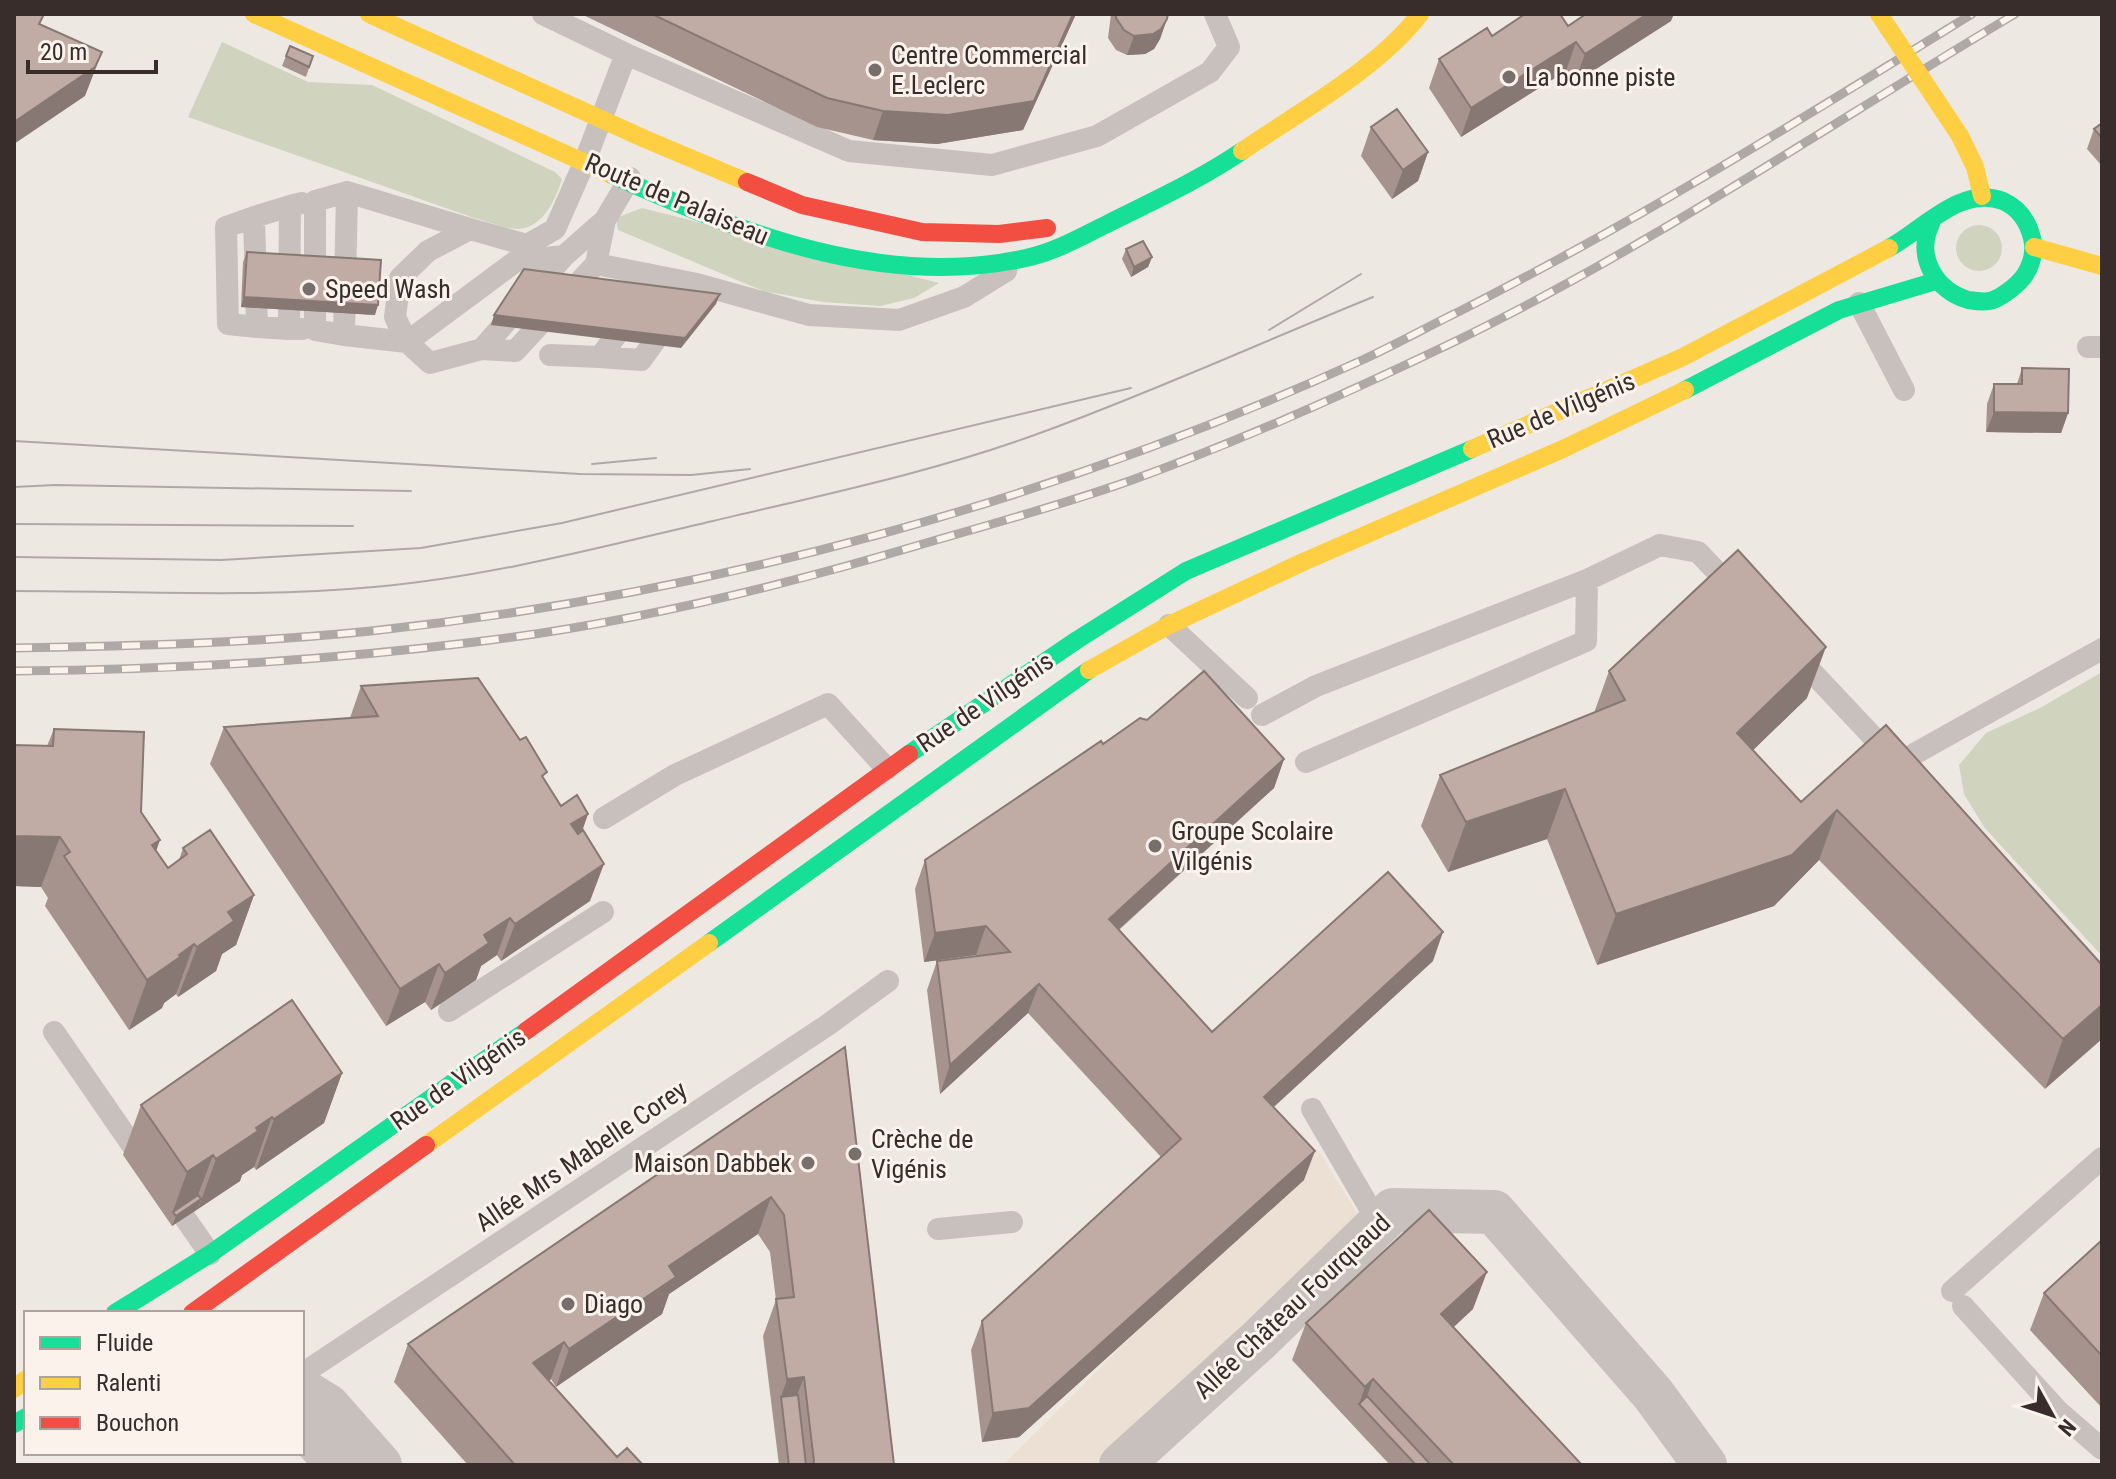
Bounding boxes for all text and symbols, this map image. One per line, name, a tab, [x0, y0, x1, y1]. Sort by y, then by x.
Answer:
scale bar	[28, 24, 156, 74]
text: 20 m	[40, 38, 87, 66]
place label: Centre Commercial E.Leclerc	[891, 40, 1087, 100]
marker: Centre Commercial E.Leclerc	[866, 61, 884, 79]
place label: La bonne piste	[1525, 62, 1676, 92]
marker: La bonne piste	[1500, 68, 1518, 86]
street label: Route de Palaiseau	[581, 147, 773, 251]
place label: Speed Wash	[325, 274, 451, 304]
marker: Speed Wash	[300, 280, 318, 298]
street label: Rue de Vilgénis	[1483, 365, 1639, 455]
street label: Rue de Vilgénis	[911, 646, 1059, 758]
place label: Groupe Scolaire Vilgénis	[1171, 816, 1333, 876]
marker: Groupe Scolaire Vilgénis	[1146, 837, 1164, 855]
street label: Rue de Vilgénis	[385, 1022, 531, 1136]
street label: Allée Mrs Mabelle Corey	[470, 1074, 692, 1238]
place label: Crèche de Vigénis	[871, 1124, 973, 1184]
marker: Crèche de Vigénis	[846, 1145, 864, 1163]
place label: Maison Dabbek	[634, 1148, 792, 1178]
marker: Maison Dabbek	[799, 1154, 817, 1172]
street label: Allée Château Fourquaud	[1188, 1207, 1396, 1405]
place label: Diago	[584, 1289, 643, 1319]
marker: Diago	[559, 1295, 577, 1313]
legend	[24, 1311, 304, 1455]
text: Fluide	[96, 1329, 153, 1357]
text: Ralenti	[96, 1369, 161, 1397]
north arrow	[2012, 1375, 2092, 1455]
text: Bouchon	[96, 1409, 179, 1437]
text: N	[2053, 1414, 2081, 1441]

